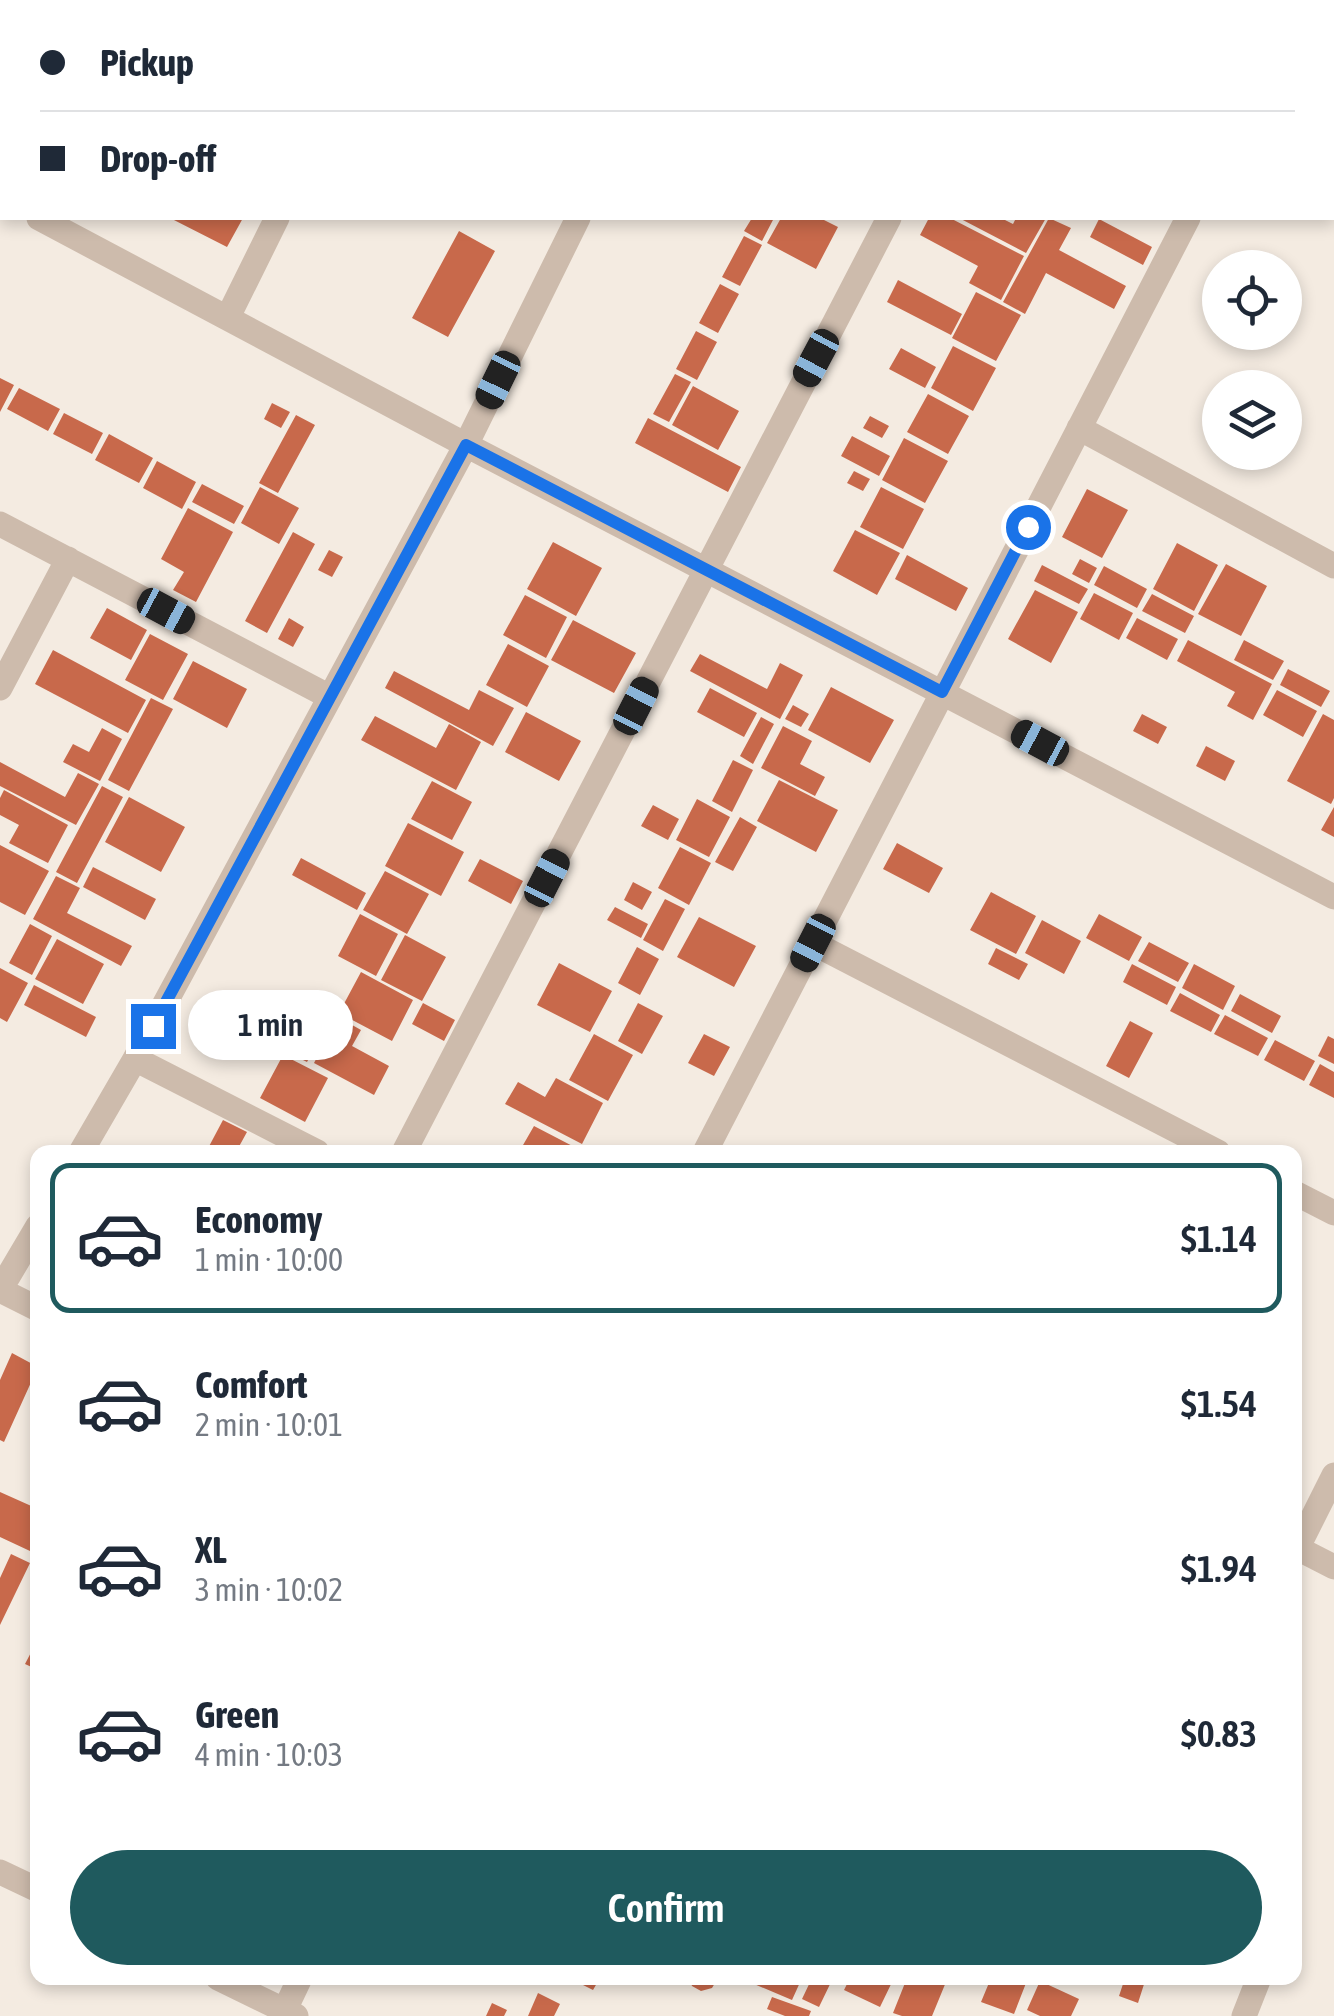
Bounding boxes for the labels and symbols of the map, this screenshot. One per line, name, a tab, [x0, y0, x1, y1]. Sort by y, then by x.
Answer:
car	[789, 324, 843, 392]
car	[471, 346, 525, 414]
route start	[1006, 505, 1051, 550]
car	[132, 584, 200, 638]
car	[609, 672, 663, 740]
car	[1006, 716, 1074, 770]
car	[520, 844, 574, 912]
car	[786, 909, 840, 977]
callout: 1 min	[188, 991, 353, 1061]
route end	[131, 1004, 176, 1049]

